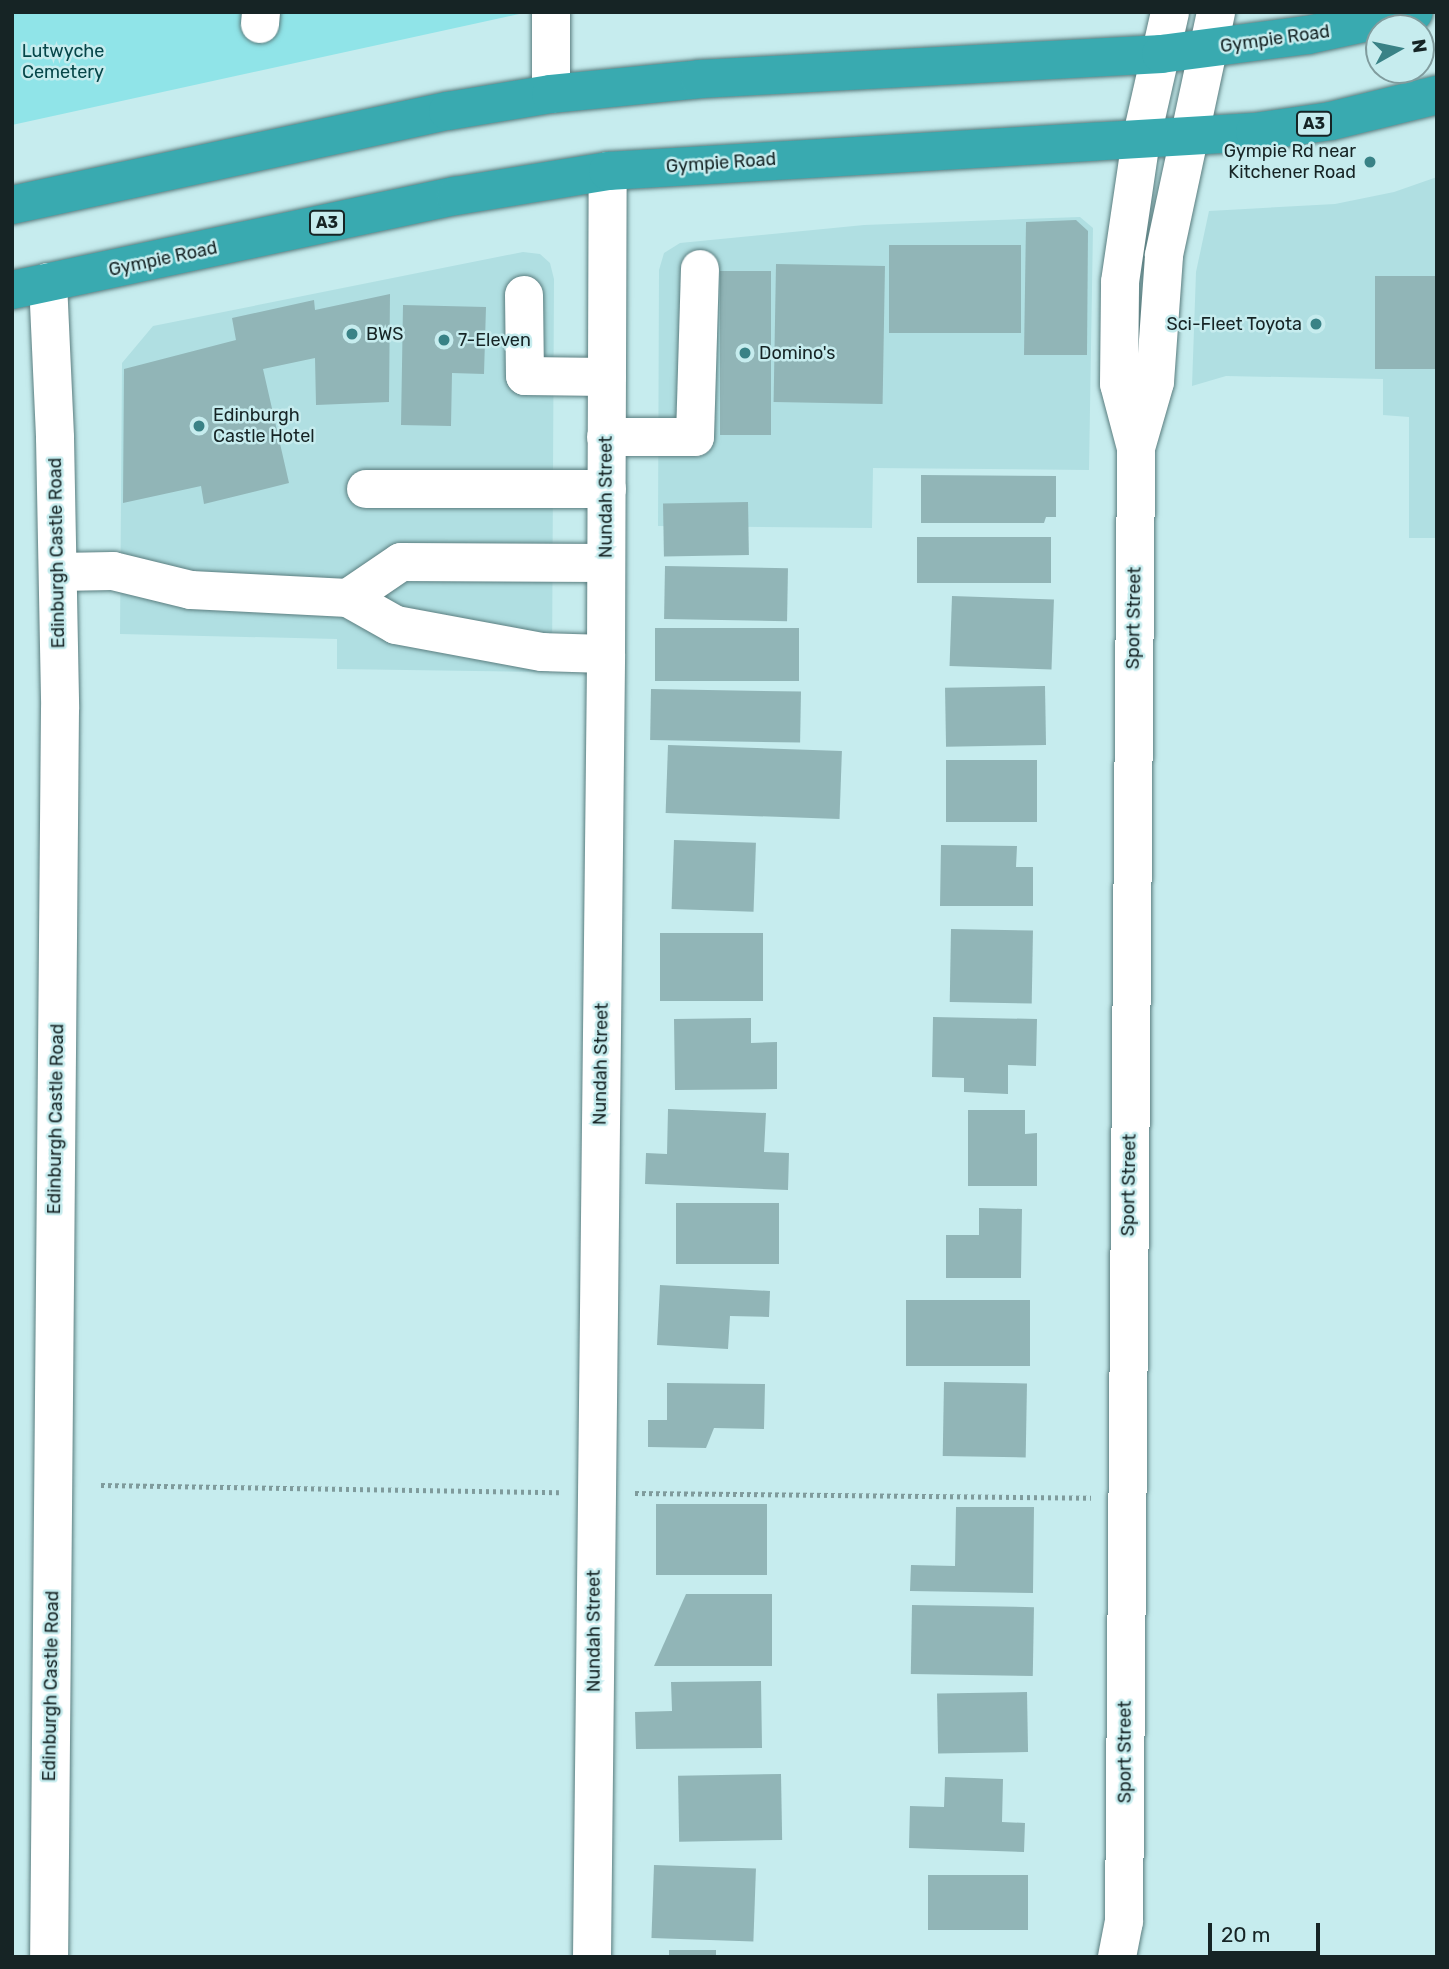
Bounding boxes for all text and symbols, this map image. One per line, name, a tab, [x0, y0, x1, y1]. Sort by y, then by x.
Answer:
north arrow	[1365, 14, 1435, 84]
street label: Gympie Road	[1219, 21, 1331, 57]
text: N	[1407, 37, 1432, 54]
park label: Lutwyche Cemetery	[22, 41, 104, 84]
road number: A3	[1295, 112, 1333, 136]
place label: Gympie Rd near Kitchener Road	[1224, 141, 1356, 184]
street label: Gympie Road	[665, 148, 777, 178]
marker: Gympie Rd near Kitchener Road	[1362, 154, 1378, 170]
road number: A3	[308, 210, 346, 236]
street label: Gympie Road	[107, 237, 219, 281]
place label: Sci-Fleet Toyota	[1166, 313, 1302, 335]
marker: Sci-Fleet Toyota	[1308, 316, 1324, 332]
place label: BWS	[366, 323, 403, 345]
marker: BWS	[344, 326, 360, 342]
place label: 7-Eleven	[458, 329, 531, 351]
marker: 7-Eleven	[436, 332, 452, 348]
place label: Domino's	[759, 342, 836, 364]
marker: Domino's	[737, 345, 753, 361]
place label: Edinburgh Castle Hotel	[213, 405, 315, 448]
marker: Edinburgh Castle Hotel	[191, 418, 207, 434]
street label: Nundah Street	[595, 436, 617, 558]
street label: Edinburgh Castle Road	[45, 457, 69, 649]
street label: Sport Street	[1122, 567, 1146, 669]
street label: Nundah Street	[589, 1003, 613, 1125]
street label: Edinburgh Castle Road	[44, 1023, 68, 1215]
street label: Sport Street	[1117, 1134, 1141, 1236]
street label: Nundah Street	[583, 1570, 605, 1692]
street label: Edinburgh Castle Road	[39, 1590, 63, 1782]
street label: Sport Street	[1114, 1701, 1136, 1803]
scale bar	[1211, 1910, 1323, 1954]
text: 20 m	[1221, 1922, 1270, 1947]

